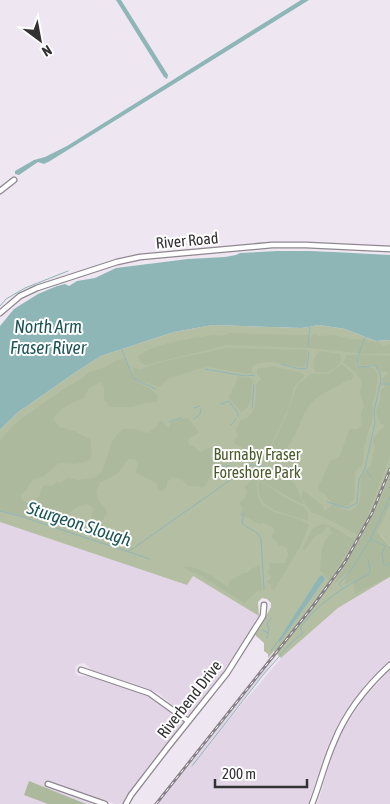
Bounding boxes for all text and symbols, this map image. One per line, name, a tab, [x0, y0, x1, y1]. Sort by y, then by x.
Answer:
north arrow	[15, 15, 65, 65]
text: N	[39, 42, 55, 60]
street label: River Road	[155, 228, 219, 252]
water label: North Arm Fraser River	[10, 316, 87, 358]
park label: Burnaby Fraser Foreshore Park	[213, 445, 301, 481]
water label: Sturgeon Slough	[23, 497, 134, 550]
street label: Riverbend Drive	[153, 657, 225, 741]
scale bar	[215, 756, 308, 788]
text: 200 m	[222, 765, 256, 782]

